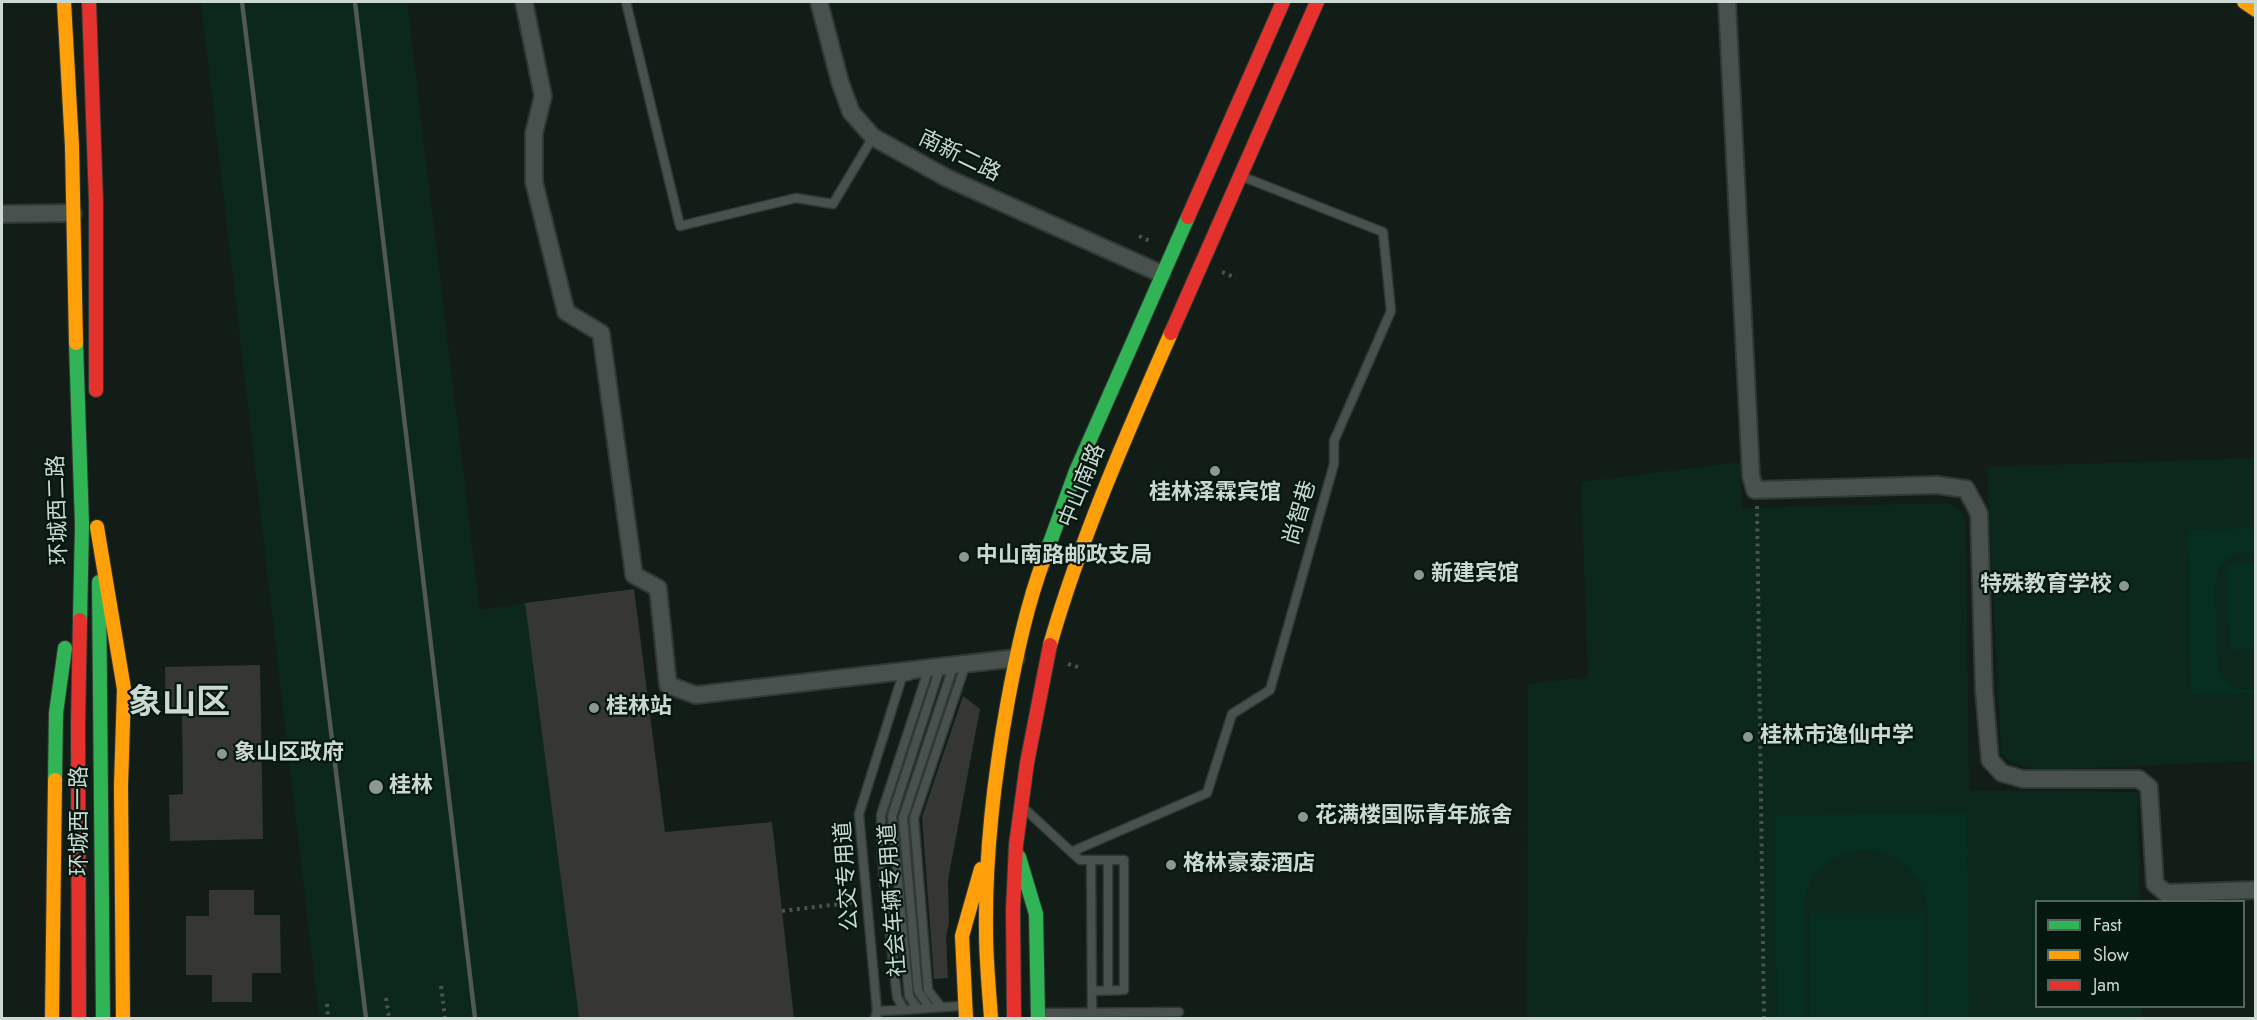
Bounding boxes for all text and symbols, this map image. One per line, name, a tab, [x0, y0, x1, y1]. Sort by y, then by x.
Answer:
street label: 南新二路	[914, 126, 1004, 188]
street label: 中山南路	[1054, 440, 1112, 532]
street label: 环城西二路	[44, 455, 74, 565]
marker: 桂林泽霖宾馆	[1208, 464, 1222, 478]
street label: 尚智巷	[1279, 478, 1323, 548]
place label: 桂林泽霖宾馆	[1149, 481, 1281, 507]
place label: 中山南路邮政支局	[976, 544, 1152, 570]
marker: 中山南路邮政支局	[957, 550, 971, 564]
place label: 新建宾馆	[1431, 562, 1519, 588]
marker: 新建宾馆	[1412, 568, 1426, 582]
place label: 特殊教育学校	[1980, 573, 2112, 599]
marker: 特殊教育学校	[2117, 579, 2131, 593]
district label: 象山区	[128, 685, 230, 725]
place label: 桂林站	[606, 695, 672, 721]
marker: 桂林站	[587, 701, 601, 715]
place label: 桂林市逸仙中学	[1760, 724, 1914, 750]
marker: 桂林市逸仙中学	[1741, 730, 1755, 744]
place label: 象山区政府	[234, 741, 344, 767]
marker: 象山区政府	[215, 747, 229, 761]
street label: 环城西一路	[68, 766, 94, 876]
place label: 桂林	[389, 774, 433, 800]
marker: 桂林	[367, 778, 385, 796]
place label: 花满楼国际青年旅舍	[1315, 804, 1513, 830]
marker: 花满楼国际青年旅舍	[1296, 810, 1310, 824]
street label: 公交专用道	[831, 820, 865, 932]
street label: 社会车辆专用道	[875, 822, 913, 978]
place label: 格林豪泰酒店	[1183, 852, 1315, 878]
marker: 格林豪泰酒店	[1164, 858, 1178, 872]
legend	[2035, 900, 2245, 1008]
text: Fast	[2093, 912, 2122, 938]
text: Slow	[2093, 942, 2129, 968]
text: Jam	[2093, 972, 2120, 998]

